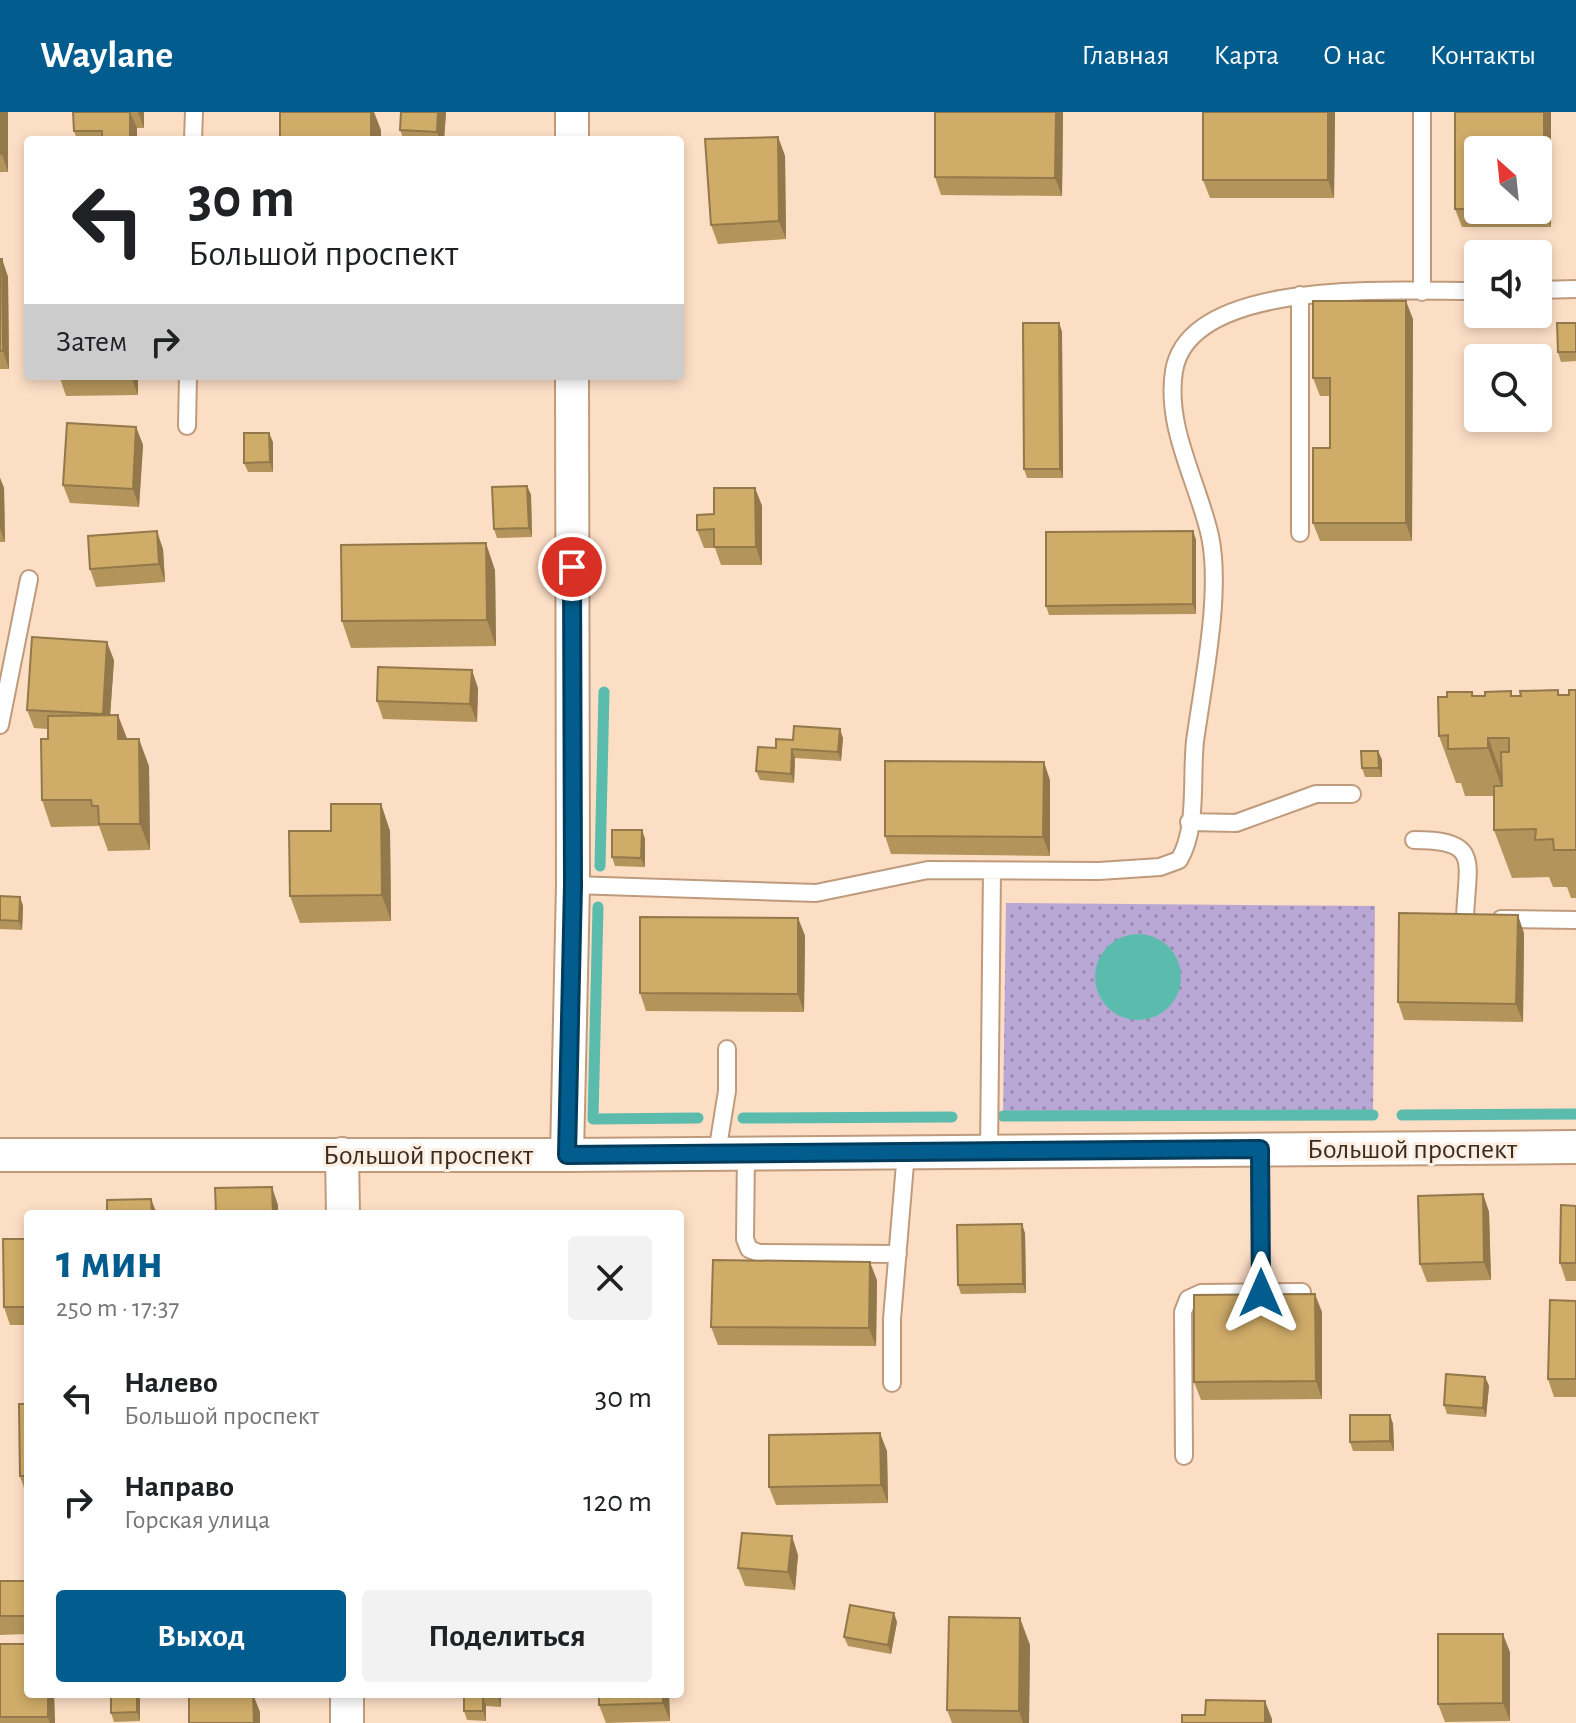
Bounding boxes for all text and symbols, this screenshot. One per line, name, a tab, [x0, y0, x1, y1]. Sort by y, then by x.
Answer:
text: Waylane	[40, 37, 173, 75]
text: Главная	[1081, 42, 1169, 70]
text: Карта	[1213, 42, 1279, 70]
text: О нас	[1323, 42, 1386, 70]
text: Контакты	[1430, 42, 1536, 70]
north arrow	[1464, 136, 1552, 224]
map controls	[1464, 136, 1552, 432]
icon: left	[56, 168, 160, 272]
text: 30 m	[188, 171, 295, 227]
text: Большой проспект	[188, 236, 458, 272]
button: sound	[1464, 240, 1552, 328]
icon: right	[143, 320, 187, 364]
text: Затем	[56, 327, 127, 357]
button: search	[1464, 344, 1552, 432]
pin	[538, 533, 606, 601]
icon: arrive	[550, 545, 594, 589]
street label: Большой проспект	[1307, 1136, 1518, 1164]
street label: Большой проспект	[323, 1142, 534, 1170]
button: close	[568, 1236, 652, 1320]
text: 1 мин	[56, 1239, 163, 1287]
position arrow	[1219, 1251, 1303, 1335]
text: 250 m · 17:37	[56, 1295, 179, 1321]
text: Налево	[124, 1368, 218, 1398]
icon: left	[56, 1376, 100, 1420]
text: 30 m	[595, 1383, 652, 1413]
text: Большой проспект	[124, 1403, 319, 1429]
text: Направо	[124, 1472, 234, 1502]
icon: right	[56, 1480, 100, 1524]
text: 120 m	[583, 1487, 652, 1517]
text: Горская улица	[124, 1507, 270, 1533]
button: Выход	[56, 1590, 346, 1682]
button: Поделиться	[362, 1590, 652, 1682]

